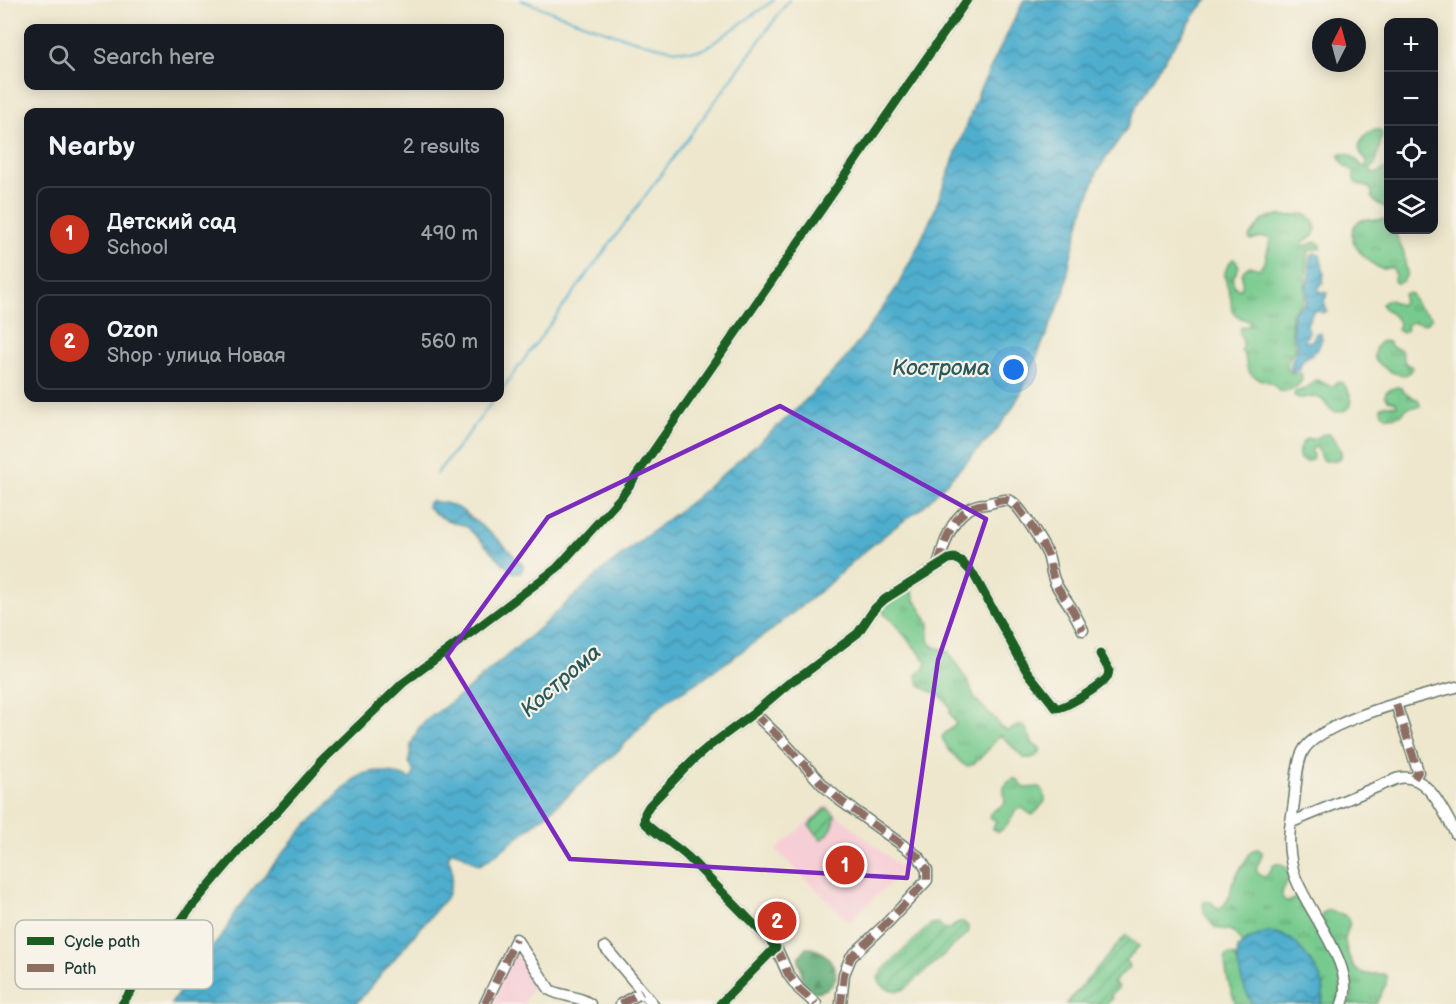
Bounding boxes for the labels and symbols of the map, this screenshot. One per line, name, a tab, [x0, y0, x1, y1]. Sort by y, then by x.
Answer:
north arrow	[1312, 18, 1366, 72]
water label: Кострома	[892, 355, 990, 382]
your location	[999, 355, 1028, 384]
water label: Кострома	[515, 639, 607, 724]
pin: 1	[826, 842, 864, 888]
pin: 2	[758, 898, 796, 944]
legend	[15, 920, 213, 989]
text: Cycle path	[64, 933, 140, 952]
text: Path	[64, 960, 96, 979]

